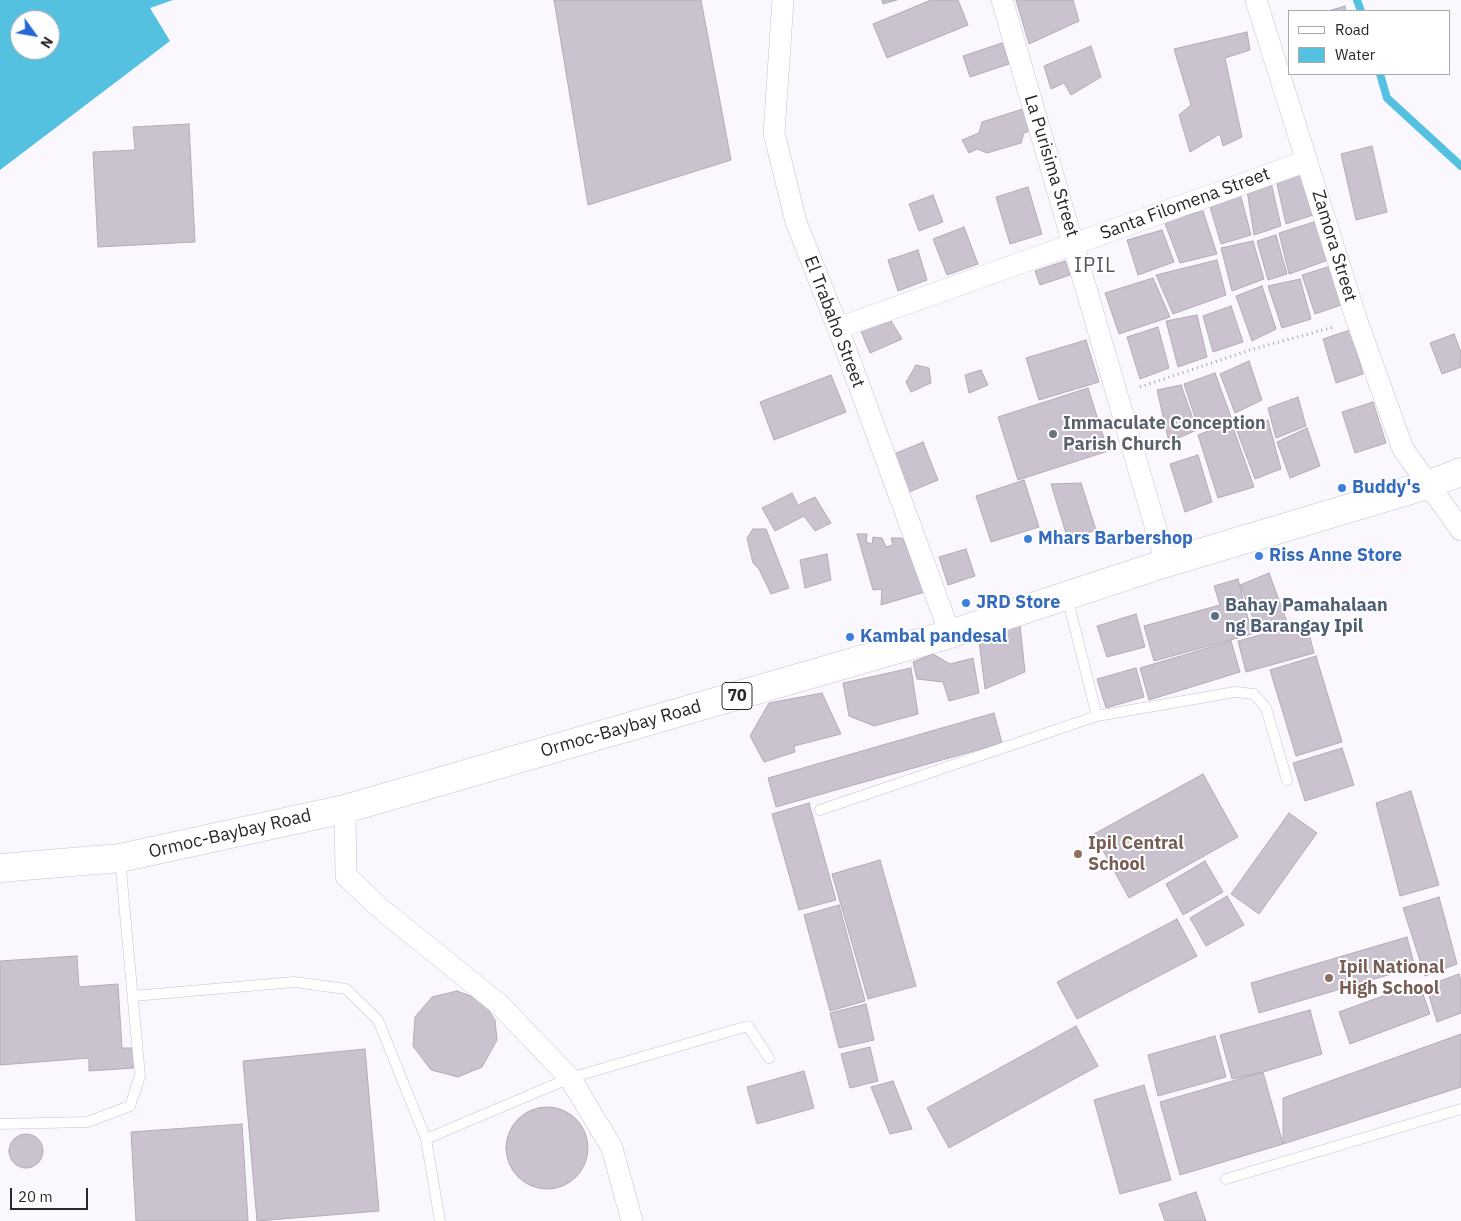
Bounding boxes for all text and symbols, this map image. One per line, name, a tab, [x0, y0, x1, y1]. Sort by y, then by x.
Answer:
north arrow	[10, 10, 60, 60]
legend	[1288, 10, 1451, 75]
text: Road	[1335, 20, 1370, 39]
text: N	[37, 33, 57, 51]
text: Water	[1335, 45, 1375, 64]
street label: La Purisima Street	[1019, 92, 1083, 240]
street label: Santa Filomena Street	[1097, 163, 1273, 245]
street label: Zamora Street	[1307, 188, 1361, 304]
street label: El Trabaho Street	[799, 253, 869, 391]
district label: IPIL	[1073, 254, 1117, 278]
place label: Immaculate Conception Parish Church	[1063, 413, 1266, 456]
marker: Immaculate Conception Parish Church	[1047, 428, 1059, 440]
place label: Buddy's	[1352, 477, 1420, 499]
marker: Buddy's	[1336, 482, 1348, 494]
place label: Mhars Barbershop	[1038, 528, 1193, 550]
marker: Mhars Barbershop	[1022, 533, 1034, 545]
place label: Riss Anne Store	[1269, 545, 1402, 567]
marker: Riss Anne Store	[1253, 550, 1265, 562]
place label: JRD Store	[976, 592, 1060, 614]
place label: Bahay Pamahalaan ng Barangay Ipil	[1225, 595, 1388, 638]
marker: JRD Store	[960, 597, 972, 609]
marker: Bahay Pamahalaan ng Barangay Ipil	[1209, 610, 1221, 622]
place label: Kambal pandesal	[860, 626, 1007, 648]
marker: Kambal pandesal	[844, 631, 856, 643]
road number: 70	[722, 682, 752, 709]
street label: Ormoc-Baybay Road	[538, 696, 704, 762]
street label: Ormoc-Baybay Road	[147, 805, 313, 863]
place label: Ipil Central School	[1088, 833, 1184, 876]
marker: Ipil Central School	[1072, 848, 1084, 860]
place label: Ipil National High School	[1339, 957, 1444, 1000]
marker: Ipil National High School	[1323, 972, 1335, 984]
scale bar	[12, 1178, 90, 1210]
text: 20 m	[18, 1187, 53, 1206]

